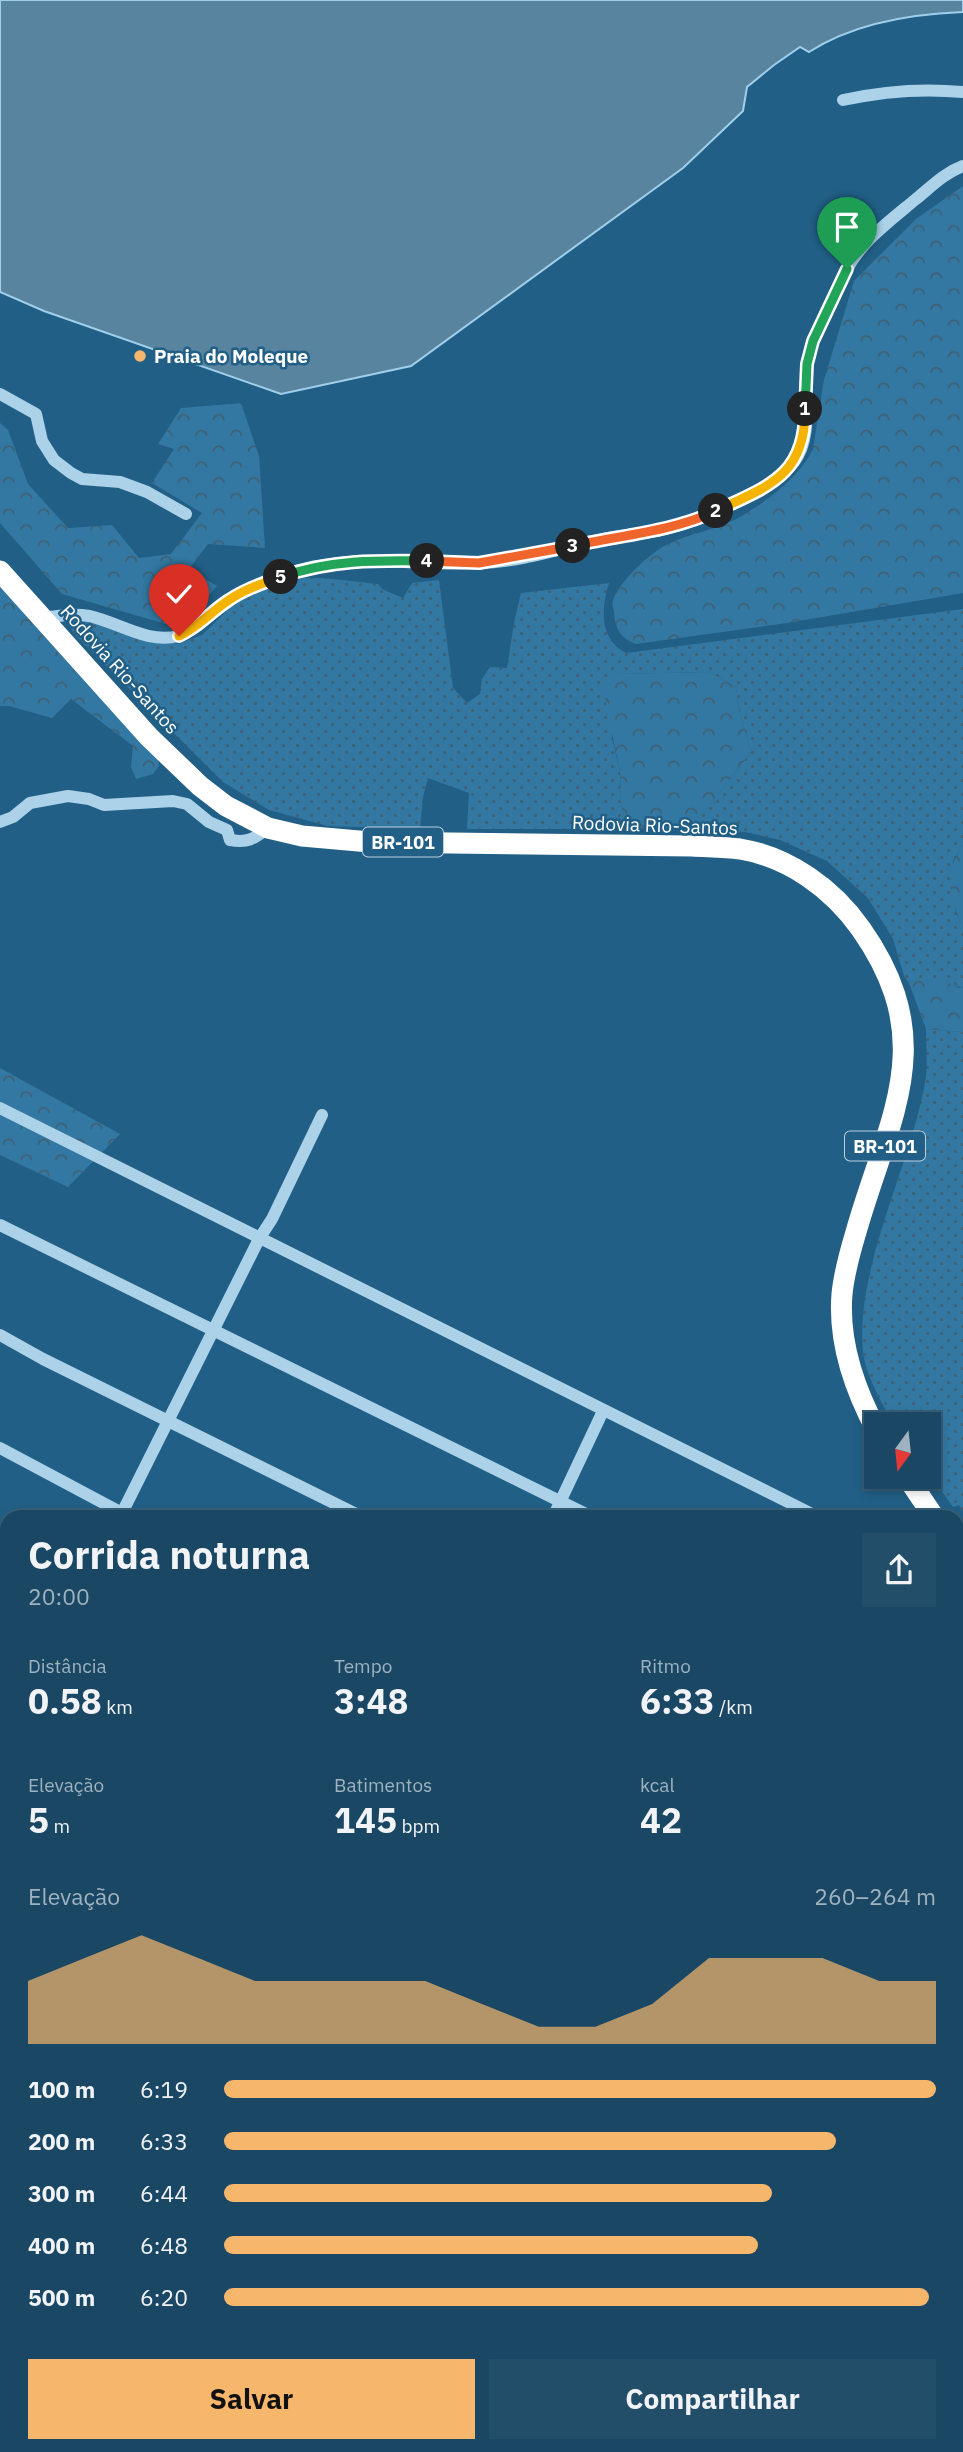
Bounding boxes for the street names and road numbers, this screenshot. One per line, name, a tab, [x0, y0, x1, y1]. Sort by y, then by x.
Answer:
street label: Rodovia Rio-Santos	[55, 599, 185, 739]
street label: Rodovia Rio-Santos	[572, 810, 738, 840]
road number: BR-101	[363, 828, 443, 856]
road number: BR-101	[845, 1132, 925, 1161]

